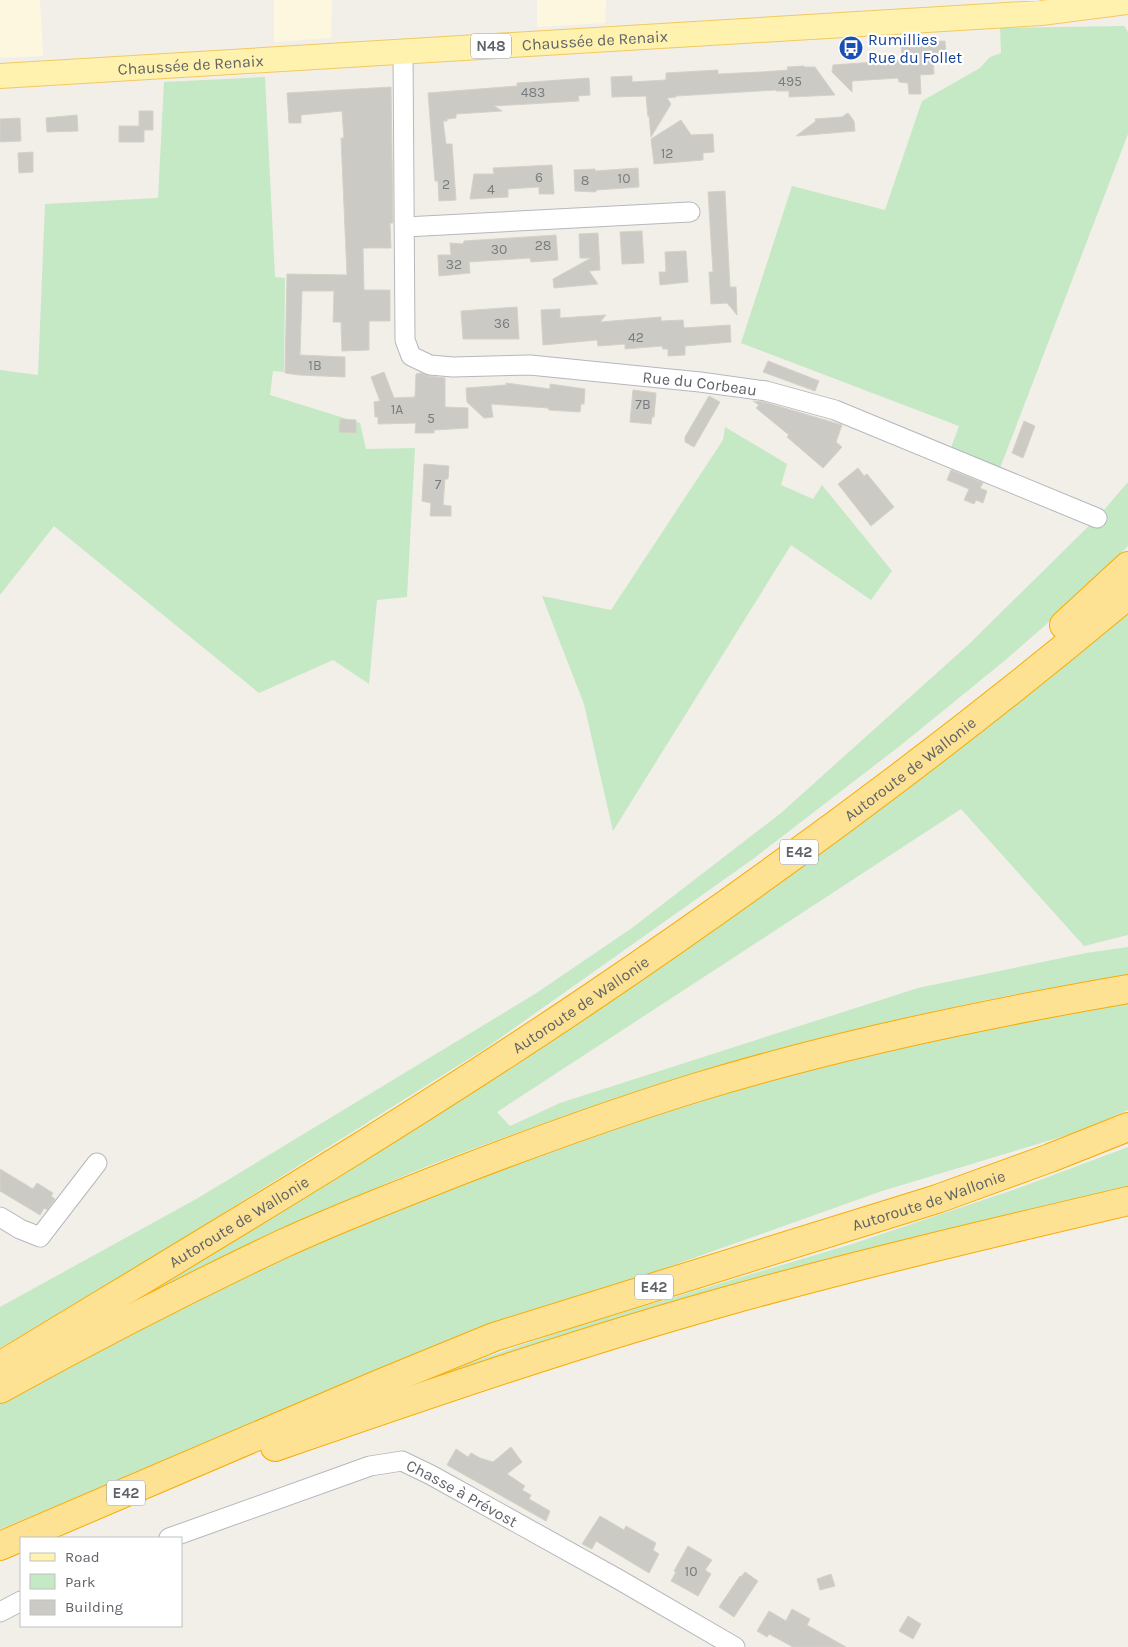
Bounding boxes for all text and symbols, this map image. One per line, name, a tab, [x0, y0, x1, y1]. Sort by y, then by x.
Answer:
street label: Chaussée de Renaix	[521, 26, 668, 54]
place label: Rumillies Rue du Follet	[868, 30, 962, 67]
road number: N48	[471, 34, 511, 58]
bus stop icon: Rumillies Rue du Follet	[838, 35, 864, 61]
street label: Chaussée de Renaix	[117, 51, 264, 78]
house number: 495	[778, 73, 802, 90]
house number: 483	[521, 84, 545, 101]
house number: 12	[661, 145, 673, 162]
house number: 6	[535, 169, 543, 186]
house number: 10	[618, 170, 630, 187]
house number: 8	[581, 172, 589, 189]
house number: 2	[442, 176, 450, 193]
house number: 4	[487, 181, 495, 198]
house number: 28	[535, 237, 551, 254]
house number: 30	[491, 241, 507, 258]
house number: 32	[446, 256, 462, 273]
house number: 36	[494, 315, 510, 332]
house number: 42	[628, 329, 644, 346]
house number: 1B	[308, 357, 322, 374]
street label: Rue du Corbeau	[642, 367, 758, 399]
house number: 7B	[635, 396, 651, 413]
house number: 1A	[391, 401, 403, 418]
house number: 5	[427, 410, 435, 427]
house number: 7	[435, 476, 442, 493]
street label: Autoroute de Wallonie	[840, 713, 979, 825]
road number: E42	[780, 840, 818, 864]
street label: Autoroute de Wallonie	[509, 952, 652, 1057]
street label: Autoroute de Wallonie	[850, 1166, 1008, 1234]
street label: Autoroute de Wallonie	[165, 1172, 312, 1271]
road number: E42	[635, 1274, 673, 1300]
street label: Chasse à Prévost	[403, 1455, 521, 1531]
road number: E42	[107, 1480, 145, 1506]
legend	[20, 1537, 182, 1627]
text: Road	[65, 1548, 100, 1566]
house number: 10	[685, 1563, 697, 1580]
text: Park	[65, 1573, 95, 1591]
text: Building	[65, 1598, 123, 1616]

